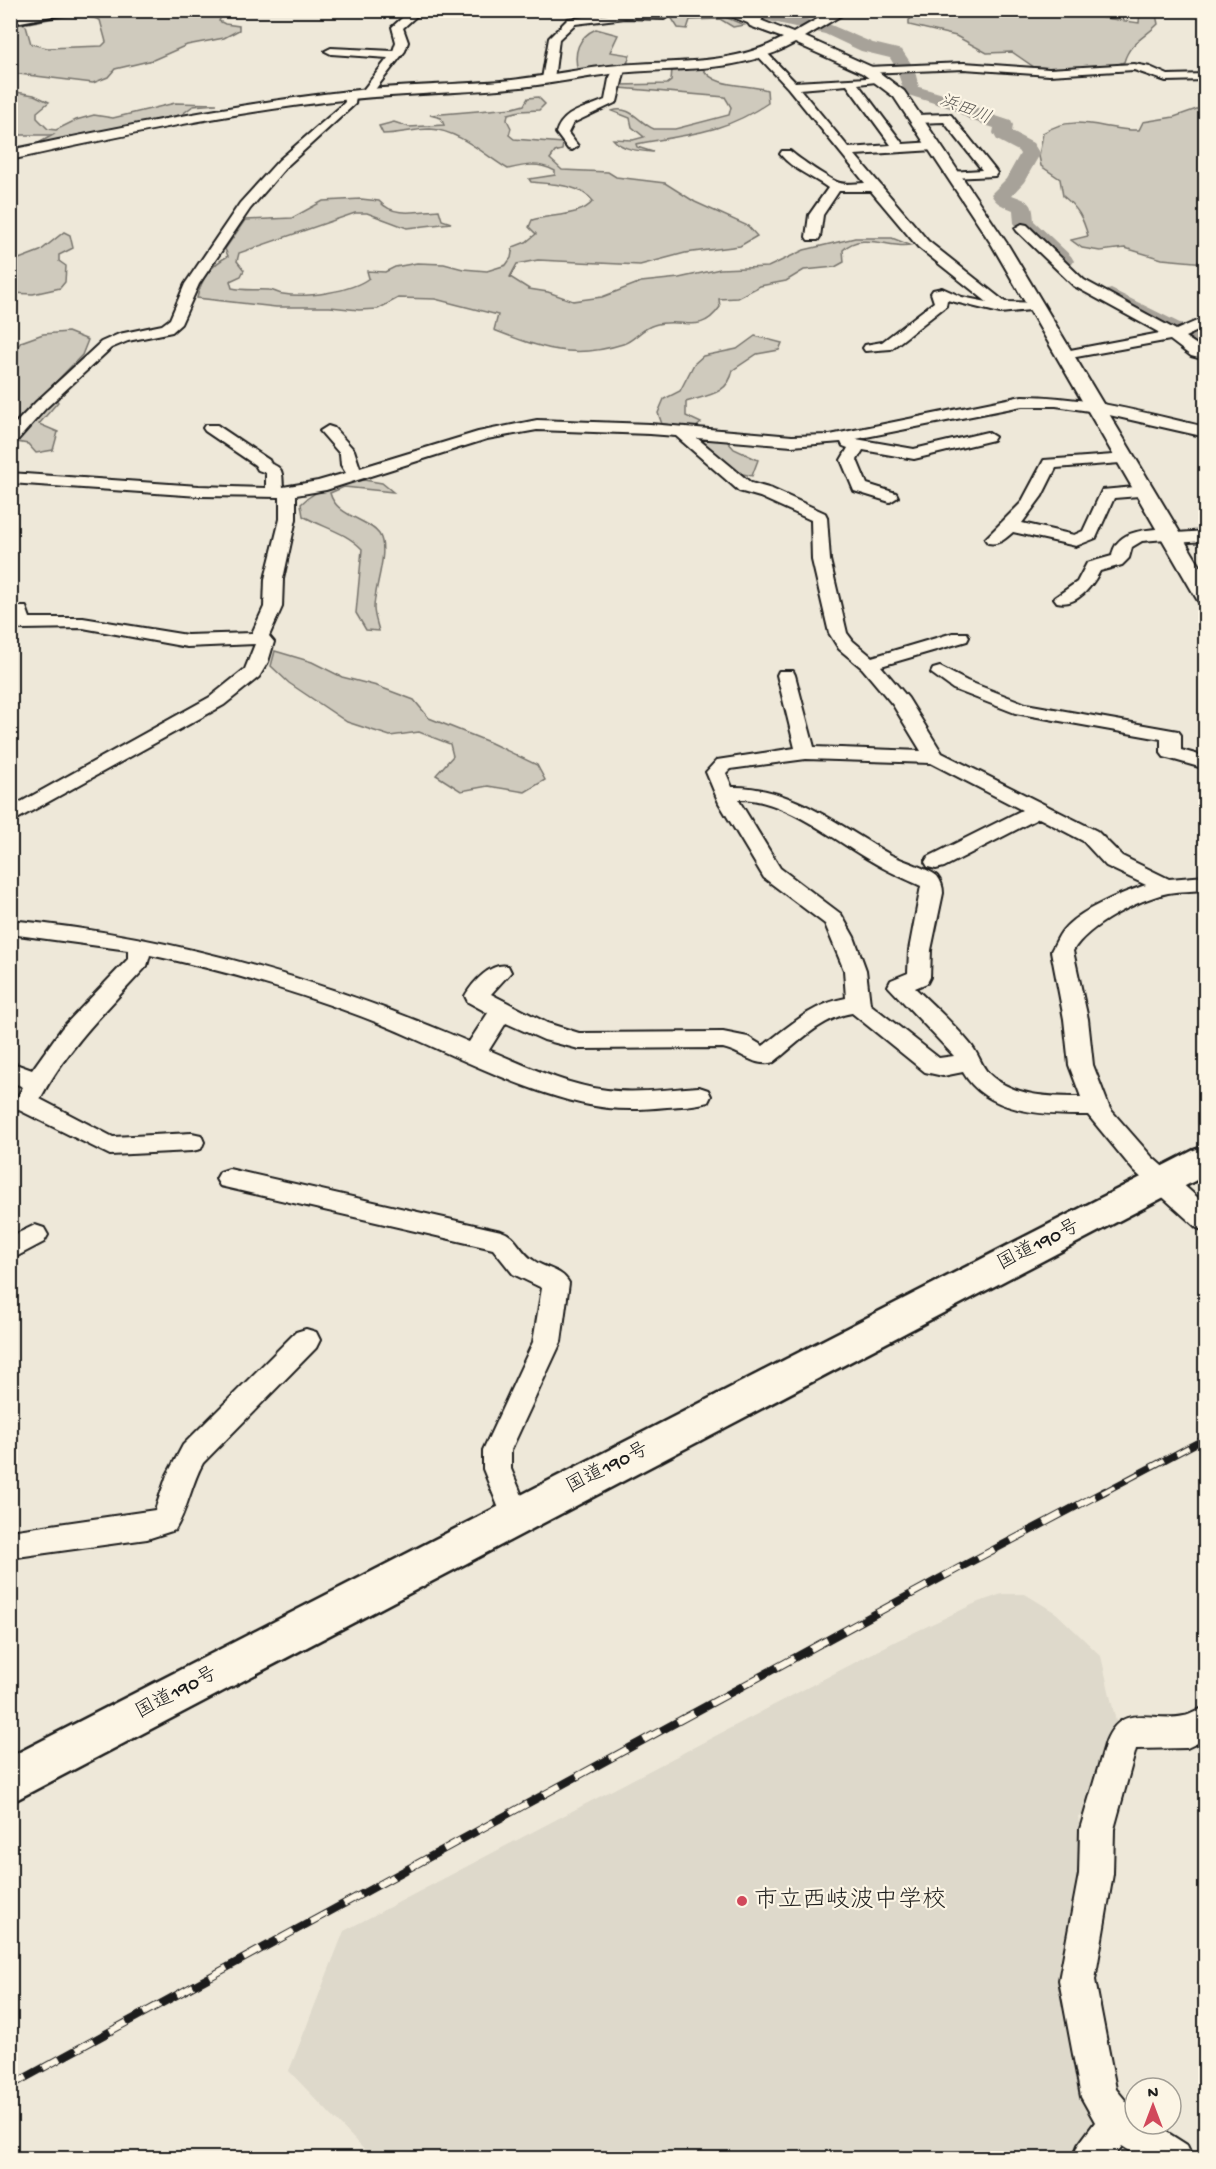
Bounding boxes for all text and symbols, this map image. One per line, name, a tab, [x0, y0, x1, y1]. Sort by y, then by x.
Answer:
water label: 浜田川	[936, 90, 994, 130]
street label: 国道190号	[993, 1215, 1084, 1277]
street label: 国道190号	[562, 1438, 653, 1500]
street label: 国道190号	[132, 1662, 222, 1725]
place label: 市立西岐波中学校	[754, 1886, 946, 1916]
marker: 市立西岐波中学校	[735, 1894, 749, 1908]
north arrow	[1123, 2076, 1183, 2136]
text: N	[1148, 2085, 1159, 2104]

